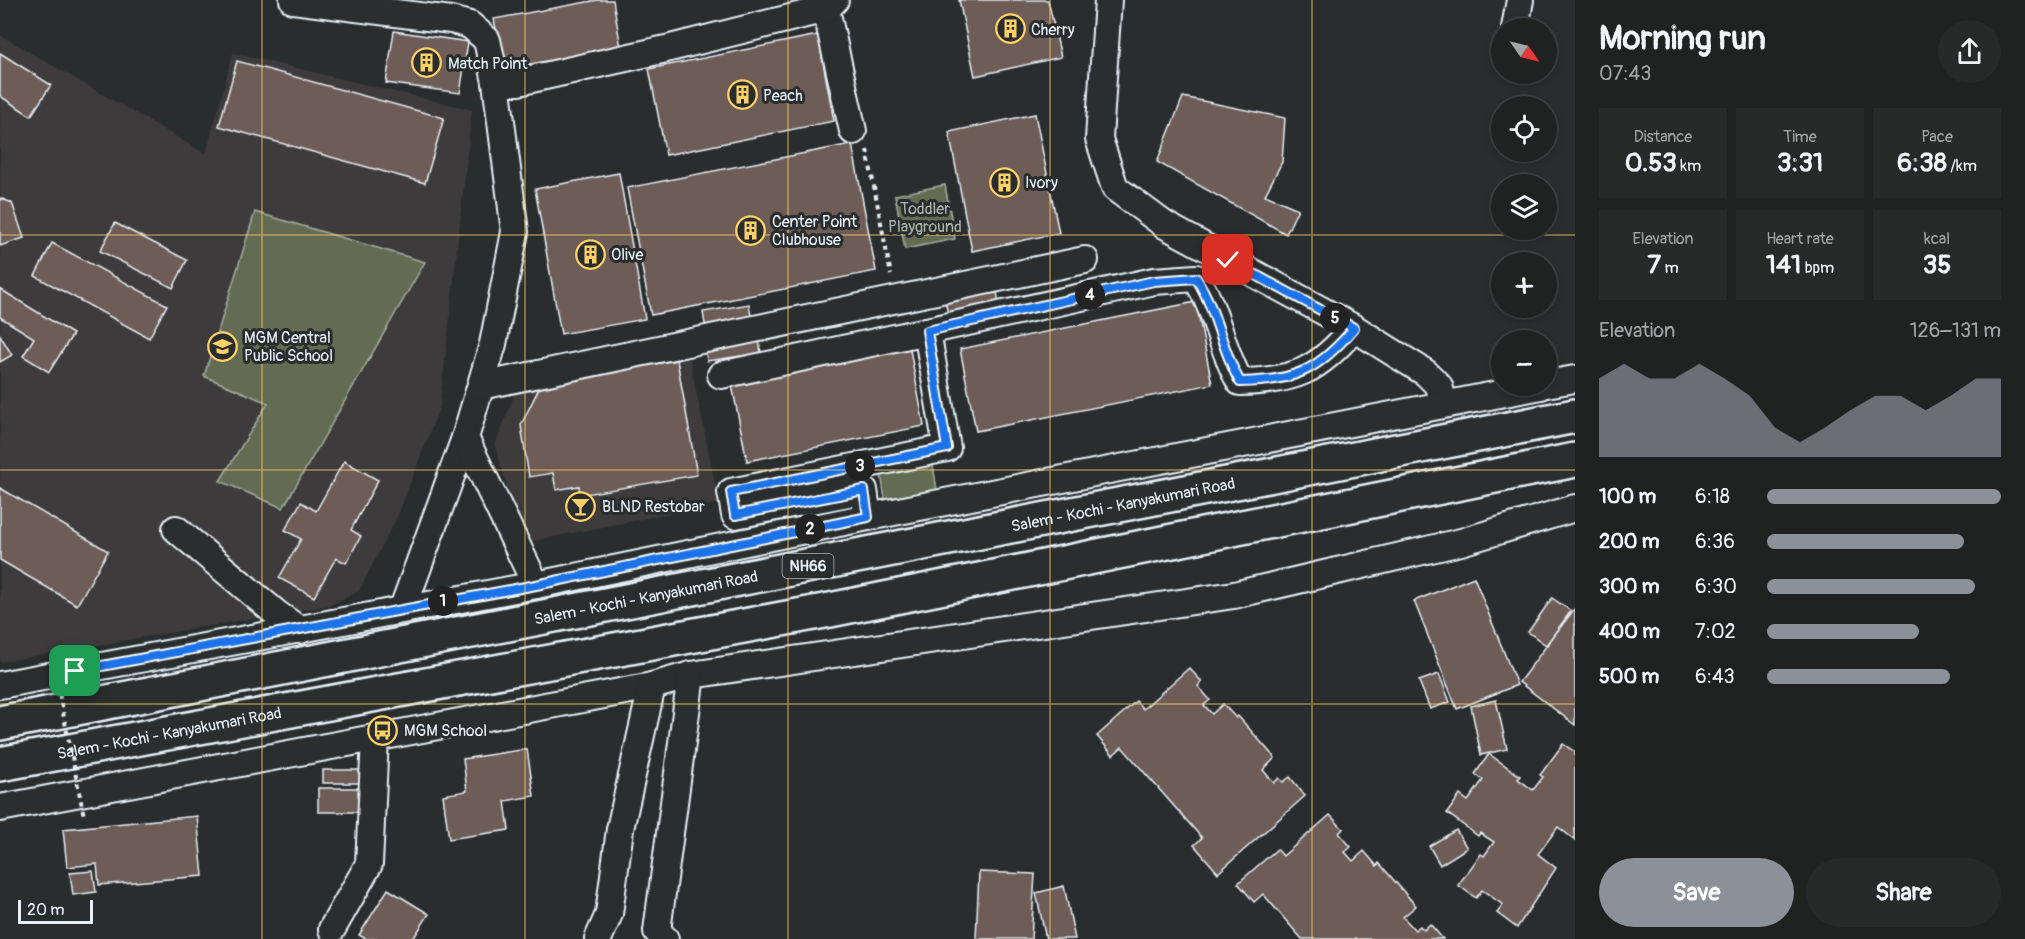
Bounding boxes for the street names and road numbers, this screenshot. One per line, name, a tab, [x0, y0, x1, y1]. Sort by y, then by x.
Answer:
street label: Salem - Kochi - Kanyakumari Road	[1009, 473, 1237, 537]
road number: NH66	[782, 554, 834, 578]
street label: Salem - Kochi - Kanyakumari Road	[532, 566, 760, 630]
street label: Salem - Kochi - Kanyakumari Road	[55, 703, 283, 764]

